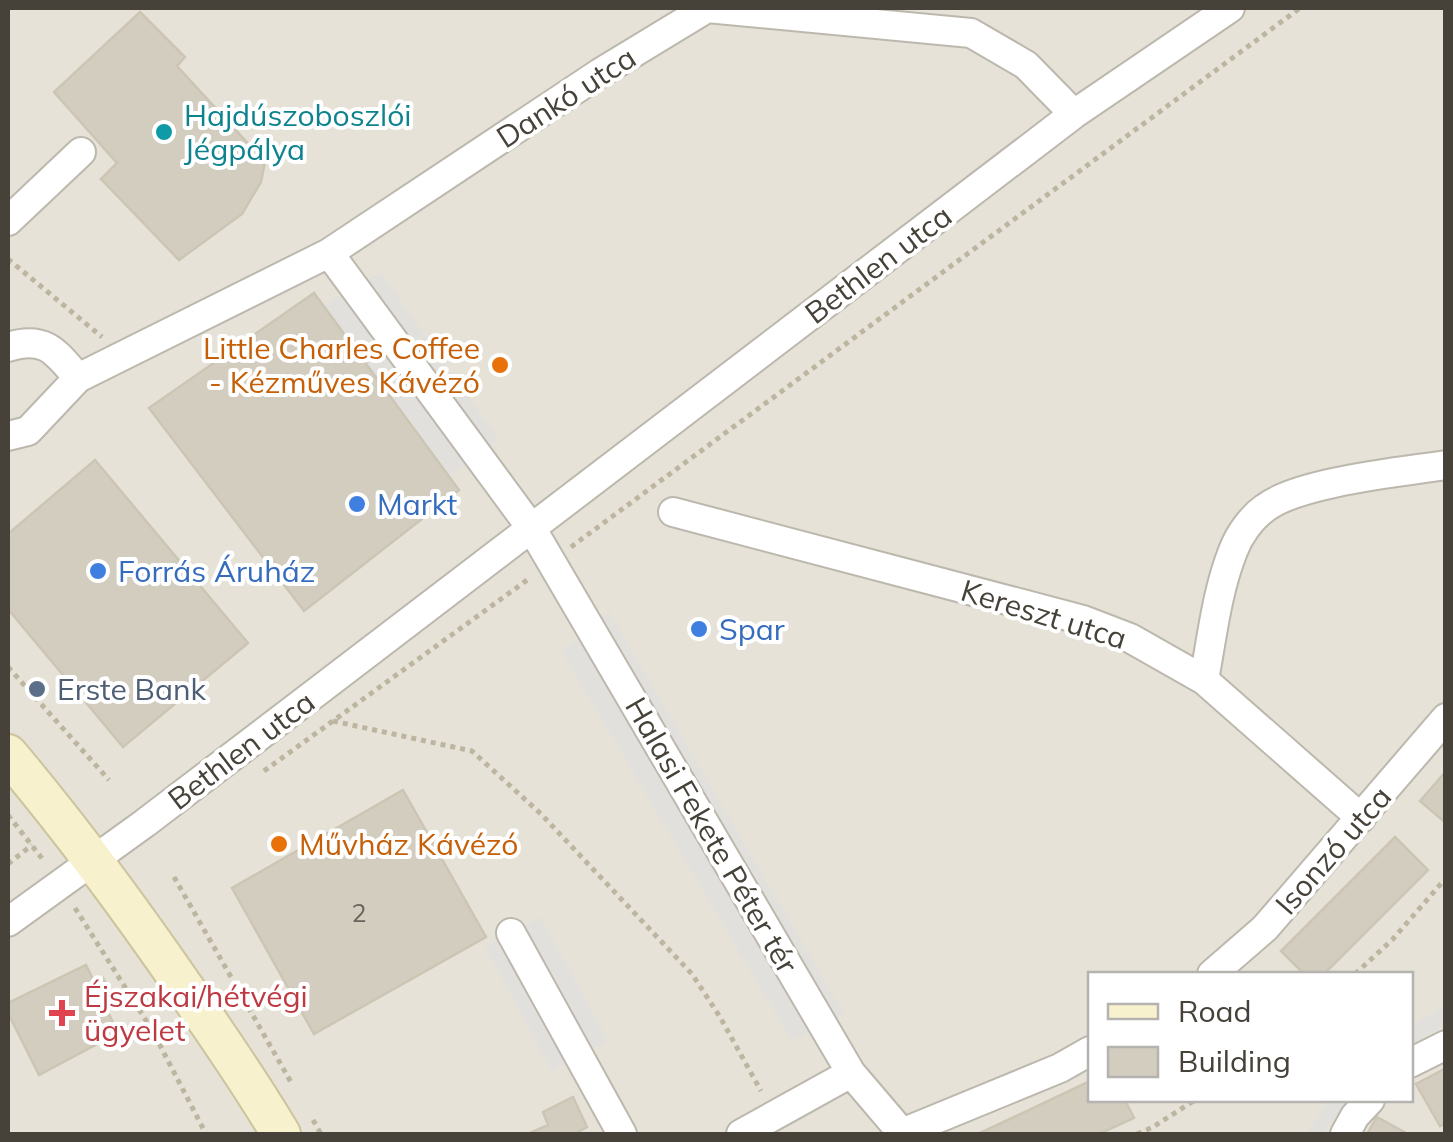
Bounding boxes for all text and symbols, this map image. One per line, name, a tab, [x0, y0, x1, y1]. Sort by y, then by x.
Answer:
street label: Dankó utca	[489, 38, 643, 156]
place label: Hajdúszoboszlói Jégpálya	[184, 96, 411, 168]
marker: Hajdúszoboszlói Jégpálya	[153, 121, 175, 143]
street label: Bethlen utca	[797, 196, 959, 332]
place label: Little Charles Coffee - Kézműves Kávézó	[203, 329, 480, 401]
marker: Little Charles Coffee - Kézműves Kávézó	[489, 354, 511, 376]
place label: Markt	[377, 485, 457, 523]
marker: Markt	[346, 493, 368, 515]
place label: Forrás Áruház	[118, 552, 315, 590]
marker: Forrás Áruház	[87, 560, 109, 582]
street label: Kereszt utca	[957, 571, 1131, 657]
place label: Spar	[719, 610, 785, 648]
marker: Spar	[688, 618, 710, 640]
place label: Erste Bank	[57, 670, 207, 708]
marker: Erste Bank	[26, 678, 48, 700]
street label: Bethlen utca	[160, 682, 322, 818]
street label: Halasi Fekete Péter tér	[617, 690, 807, 980]
street label: Isonzó utca	[1267, 778, 1399, 922]
place label: Művház Kávézó	[299, 825, 518, 863]
marker: Művház Kávézó	[268, 833, 290, 855]
house number: 2	[351, 897, 367, 928]
legend	[1088, 972, 1413, 1102]
place label: Éjszakai/hétvégi ügyelet	[84, 977, 308, 1049]
text: Road	[1178, 992, 1252, 1030]
marker: Éjszakai/hétvégi ügyelet	[49, 1000, 75, 1026]
text: Building	[1178, 1042, 1291, 1080]

